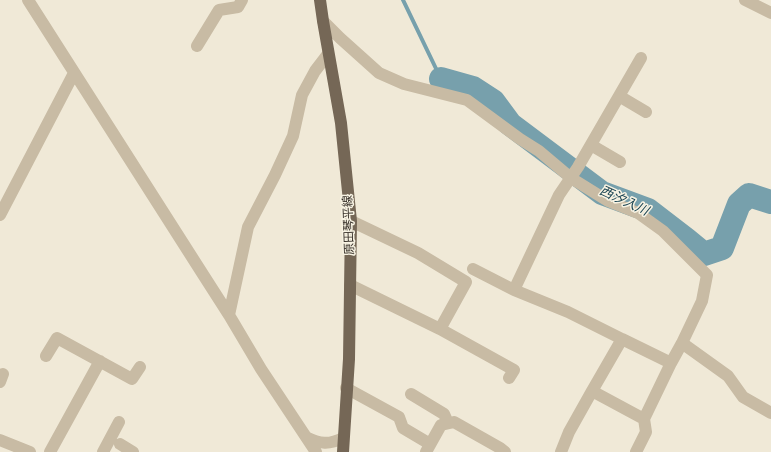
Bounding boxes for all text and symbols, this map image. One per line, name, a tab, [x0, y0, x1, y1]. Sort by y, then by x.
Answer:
water label: 西汐入川	[597, 183, 651, 219]
street label: 原田琴平線	[341, 195, 357, 255]

